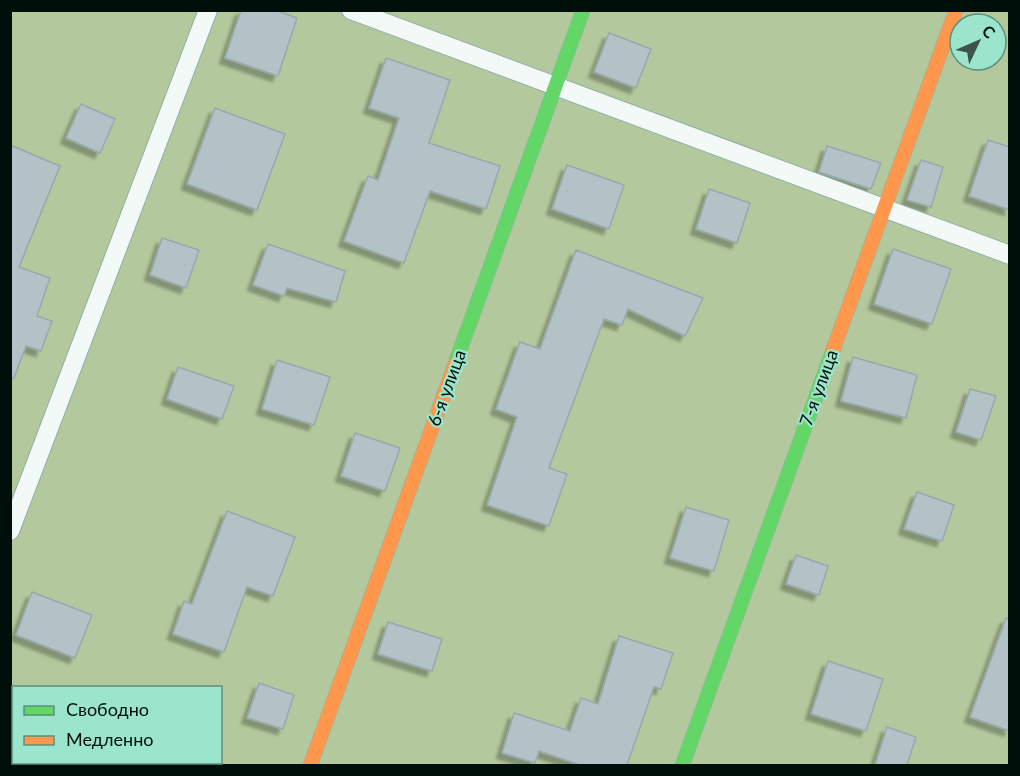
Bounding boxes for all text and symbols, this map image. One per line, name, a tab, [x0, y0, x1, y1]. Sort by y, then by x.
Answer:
north arrow	[948, 12, 1008, 72]
text: С	[979, 21, 1000, 42]
street label: 6-я улица	[422, 346, 470, 429]
street label: 7-я улица	[794, 346, 842, 429]
legend	[12, 686, 222, 764]
text: Свободно	[66, 698, 149, 720]
text: Медленно	[66, 728, 154, 750]

